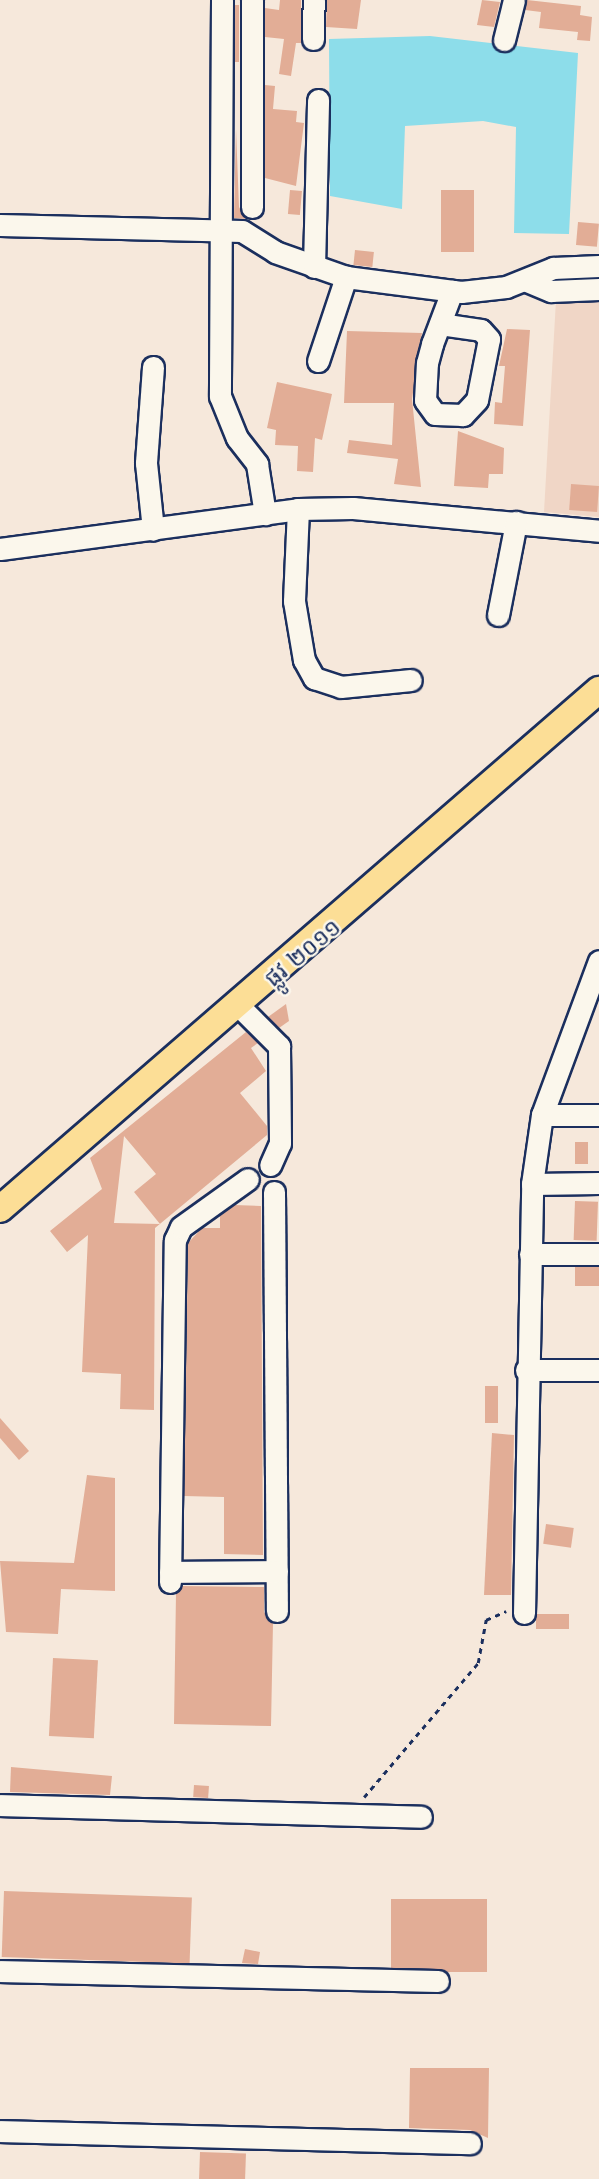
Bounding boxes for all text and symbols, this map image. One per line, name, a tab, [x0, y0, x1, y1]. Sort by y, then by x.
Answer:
street label: ផ្លូវ ២០១១	[258, 912, 346, 992]

